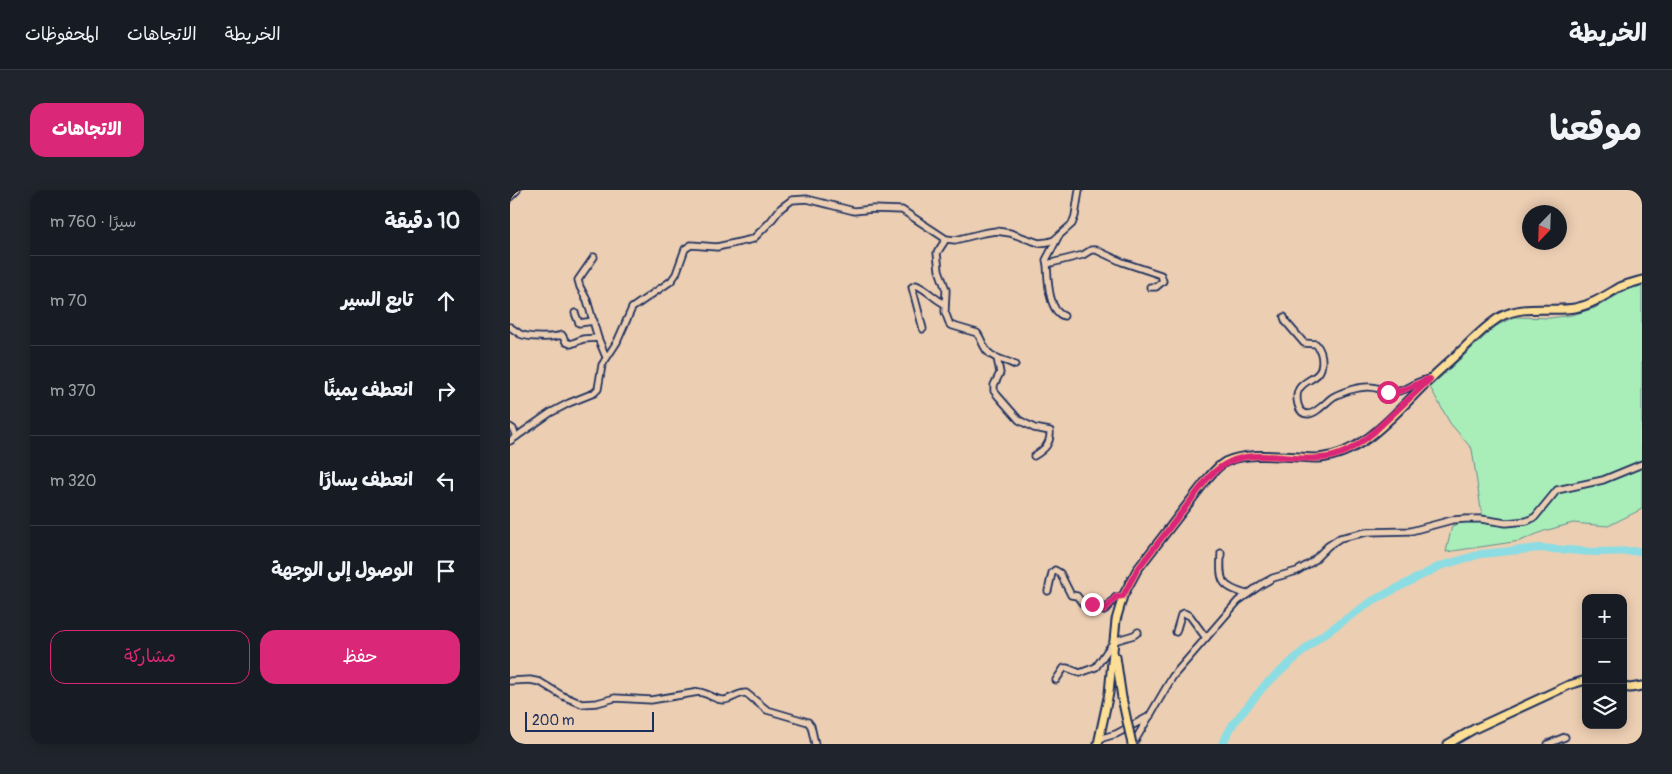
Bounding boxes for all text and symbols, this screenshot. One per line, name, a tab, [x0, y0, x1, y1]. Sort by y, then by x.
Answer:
text: الخريطة	[1569, 19, 1647, 48]
text: المحفوظات	[25, 23, 99, 46]
text: الاتجاهات	[127, 23, 197, 46]
text: الخريطة	[225, 23, 281, 46]
button: الاتجاهات	[30, 103, 144, 157]
text: موقعنا	[1549, 107, 1642, 151]
north arrow	[1522, 205, 1567, 250]
text: 10 دقيقة	[384, 208, 460, 235]
text: سيرًا · 760 m	[50, 212, 136, 232]
icon: ahead	[432, 287, 460, 315]
text: تابع السير	[341, 288, 413, 312]
text: 70 m	[50, 291, 87, 311]
icon: right	[432, 377, 460, 405]
text: انعطف يمينًا	[324, 378, 413, 402]
text: 370 m	[50, 381, 96, 401]
route start	[1377, 381, 1400, 404]
icon: left	[432, 467, 460, 495]
text: انعطف يسارًا	[319, 468, 413, 492]
text: 320 m	[50, 471, 97, 491]
icon: arrive	[432, 557, 460, 585]
text: الوصول إلى الوجهة	[271, 558, 413, 582]
route end	[1081, 593, 1104, 616]
map controls	[1582, 594, 1627, 729]
button: +	[1582, 594, 1627, 639]
button: مشاركة	[50, 630, 250, 684]
button: حفظ	[260, 630, 460, 684]
button: −	[1582, 639, 1627, 684]
button: layers	[1582, 684, 1627, 729]
scale bar	[525, 709, 654, 732]
text: 200 m	[532, 712, 574, 729]

